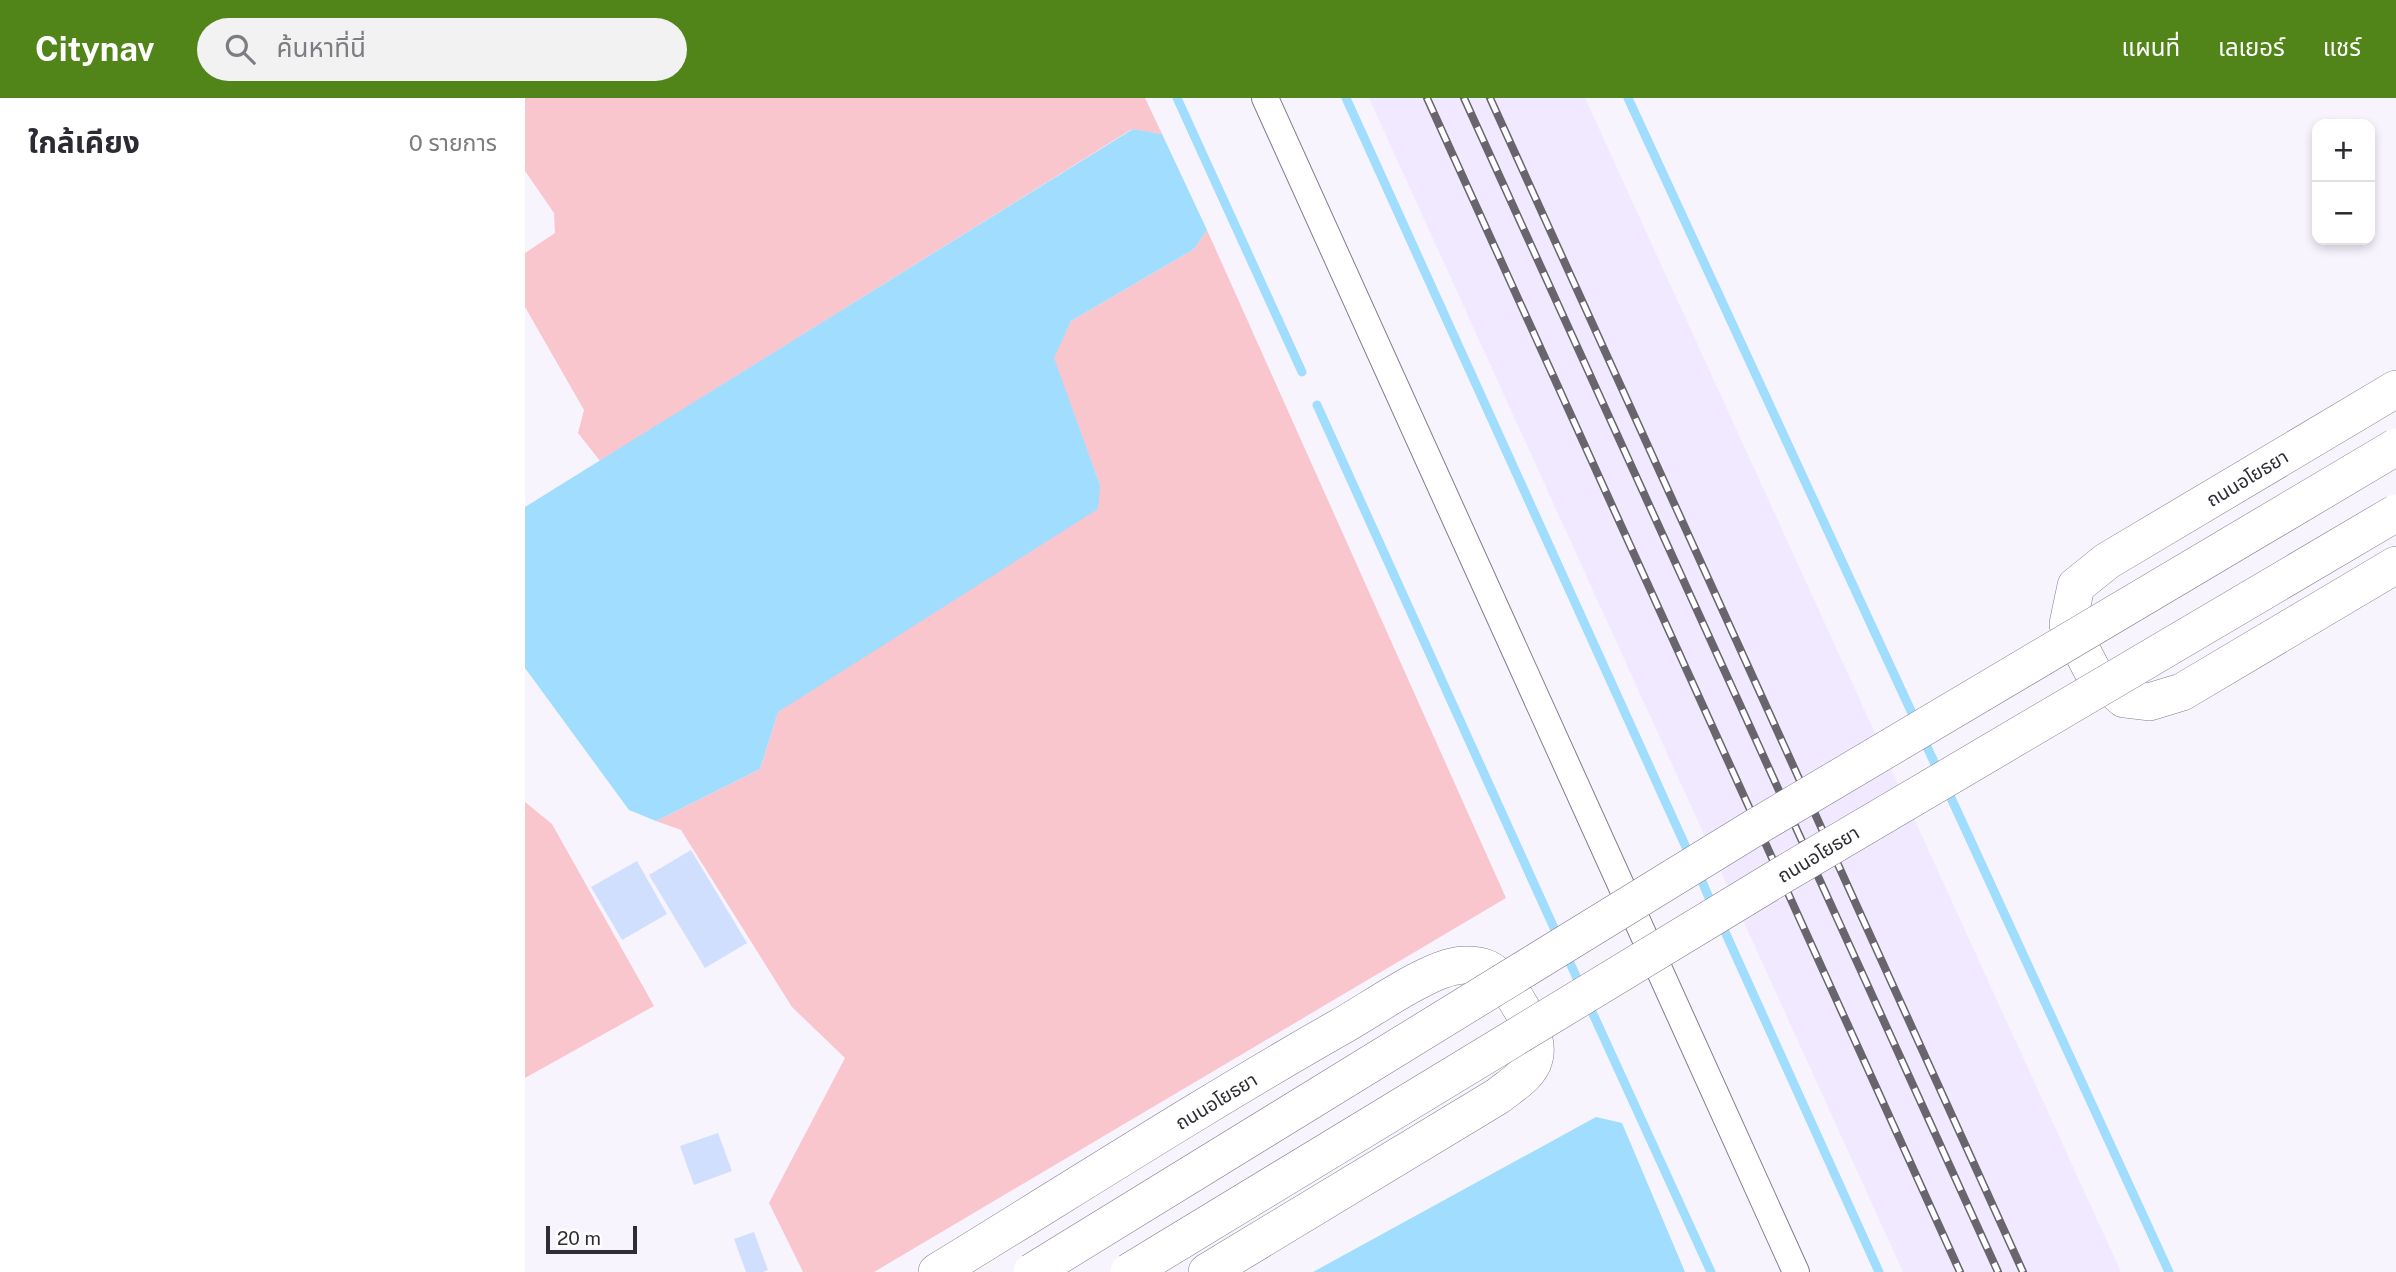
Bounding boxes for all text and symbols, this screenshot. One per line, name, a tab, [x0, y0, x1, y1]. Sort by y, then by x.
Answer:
search box	[197, 18, 687, 81]
text: Citynav	[35, 30, 155, 68]
icon: search	[221, 30, 259, 68]
text: ค้นหาที่นี่	[277, 32, 366, 63]
text: แผนที่	[2122, 33, 2180, 61]
text: เลเยอร์	[2218, 33, 2285, 61]
text: แชร์	[2323, 33, 2361, 61]
map controls	[2312, 119, 2375, 245]
button: +	[2312, 119, 2375, 182]
text: ใกล้เคียง	[28, 124, 140, 160]
text: 0 รายการ	[409, 129, 497, 156]
button: −	[2312, 182, 2375, 245]
street label: ถนนอโยธยา	[2202, 445, 2292, 511]
street label: ถนนอโยธยา	[1773, 821, 1863, 887]
street label: ถนนอโยธยา	[1171, 1068, 1261, 1134]
scale bar	[546, 1223, 637, 1255]
text: 20 m	[557, 1227, 601, 1249]

